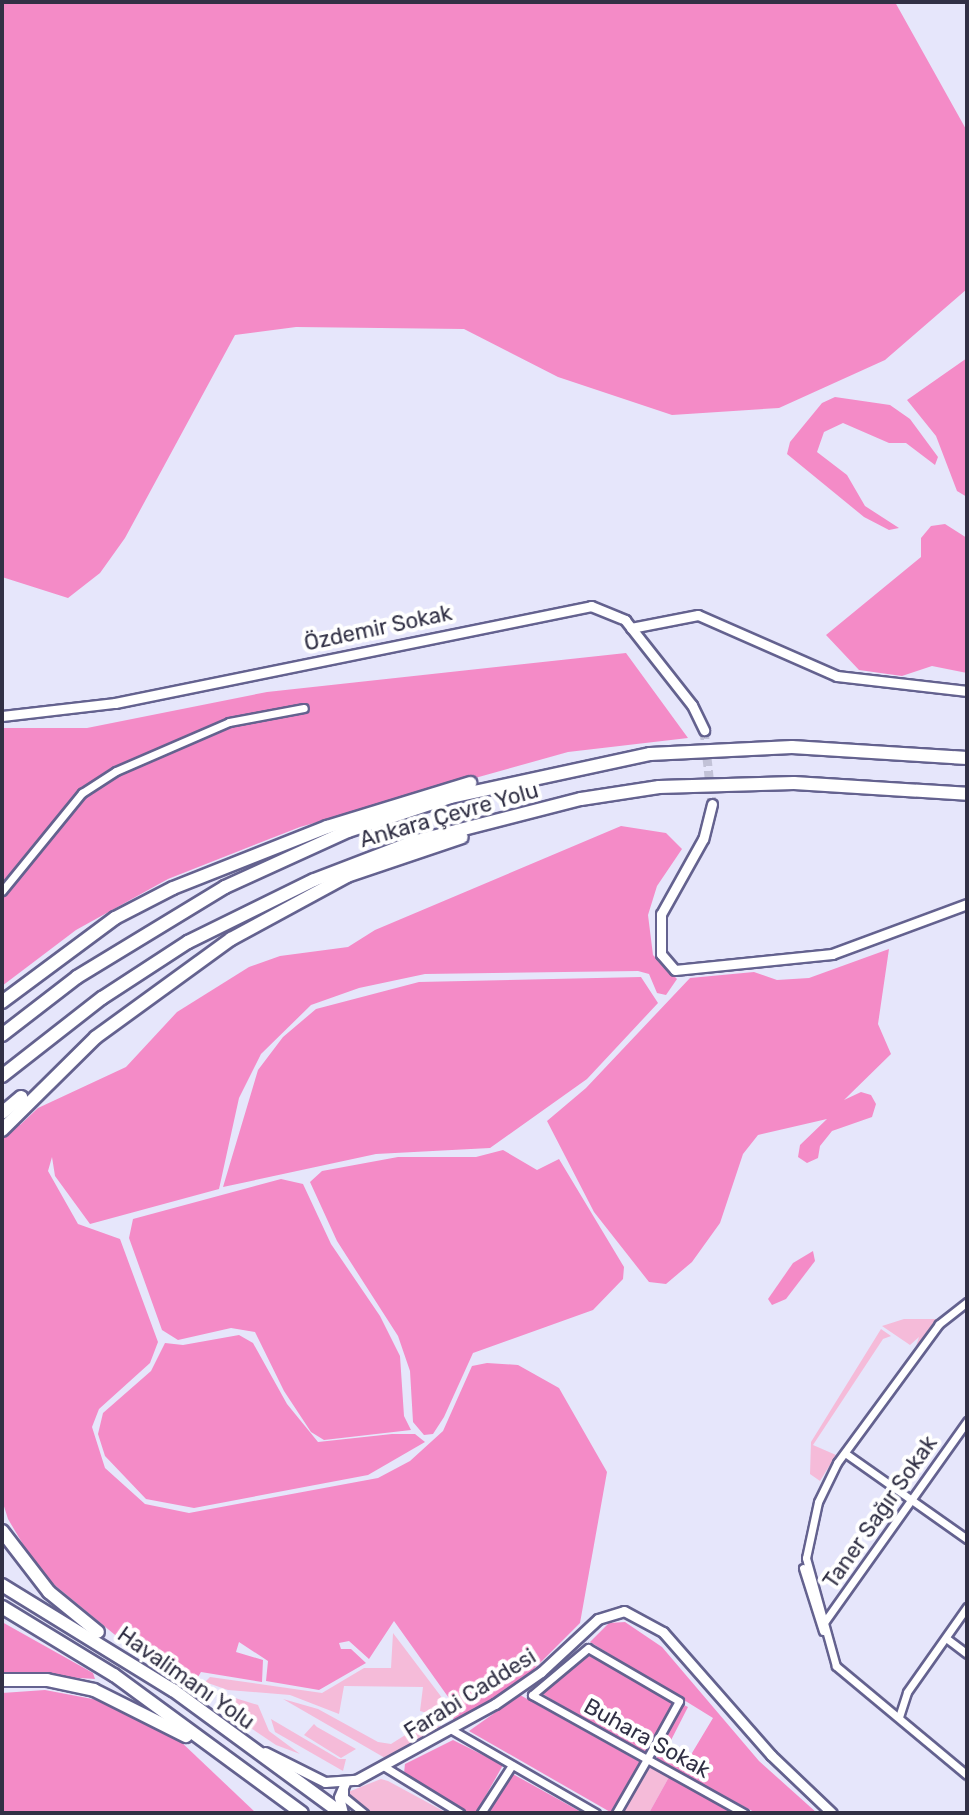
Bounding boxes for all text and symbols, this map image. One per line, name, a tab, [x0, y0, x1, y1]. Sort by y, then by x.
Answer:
street label: Özdemir Sokak	[301, 599, 455, 657]
street label: Ankara Çevre Yolu	[356, 777, 542, 853]
street label: Taner Sağır Sokak	[817, 1430, 943, 1594]
street label: Havalimanı Yolu	[112, 1621, 260, 1735]
street label: Farabi Caddesi	[399, 1643, 541, 1745]
street label: Buhara Sokak	[579, 1692, 715, 1784]

